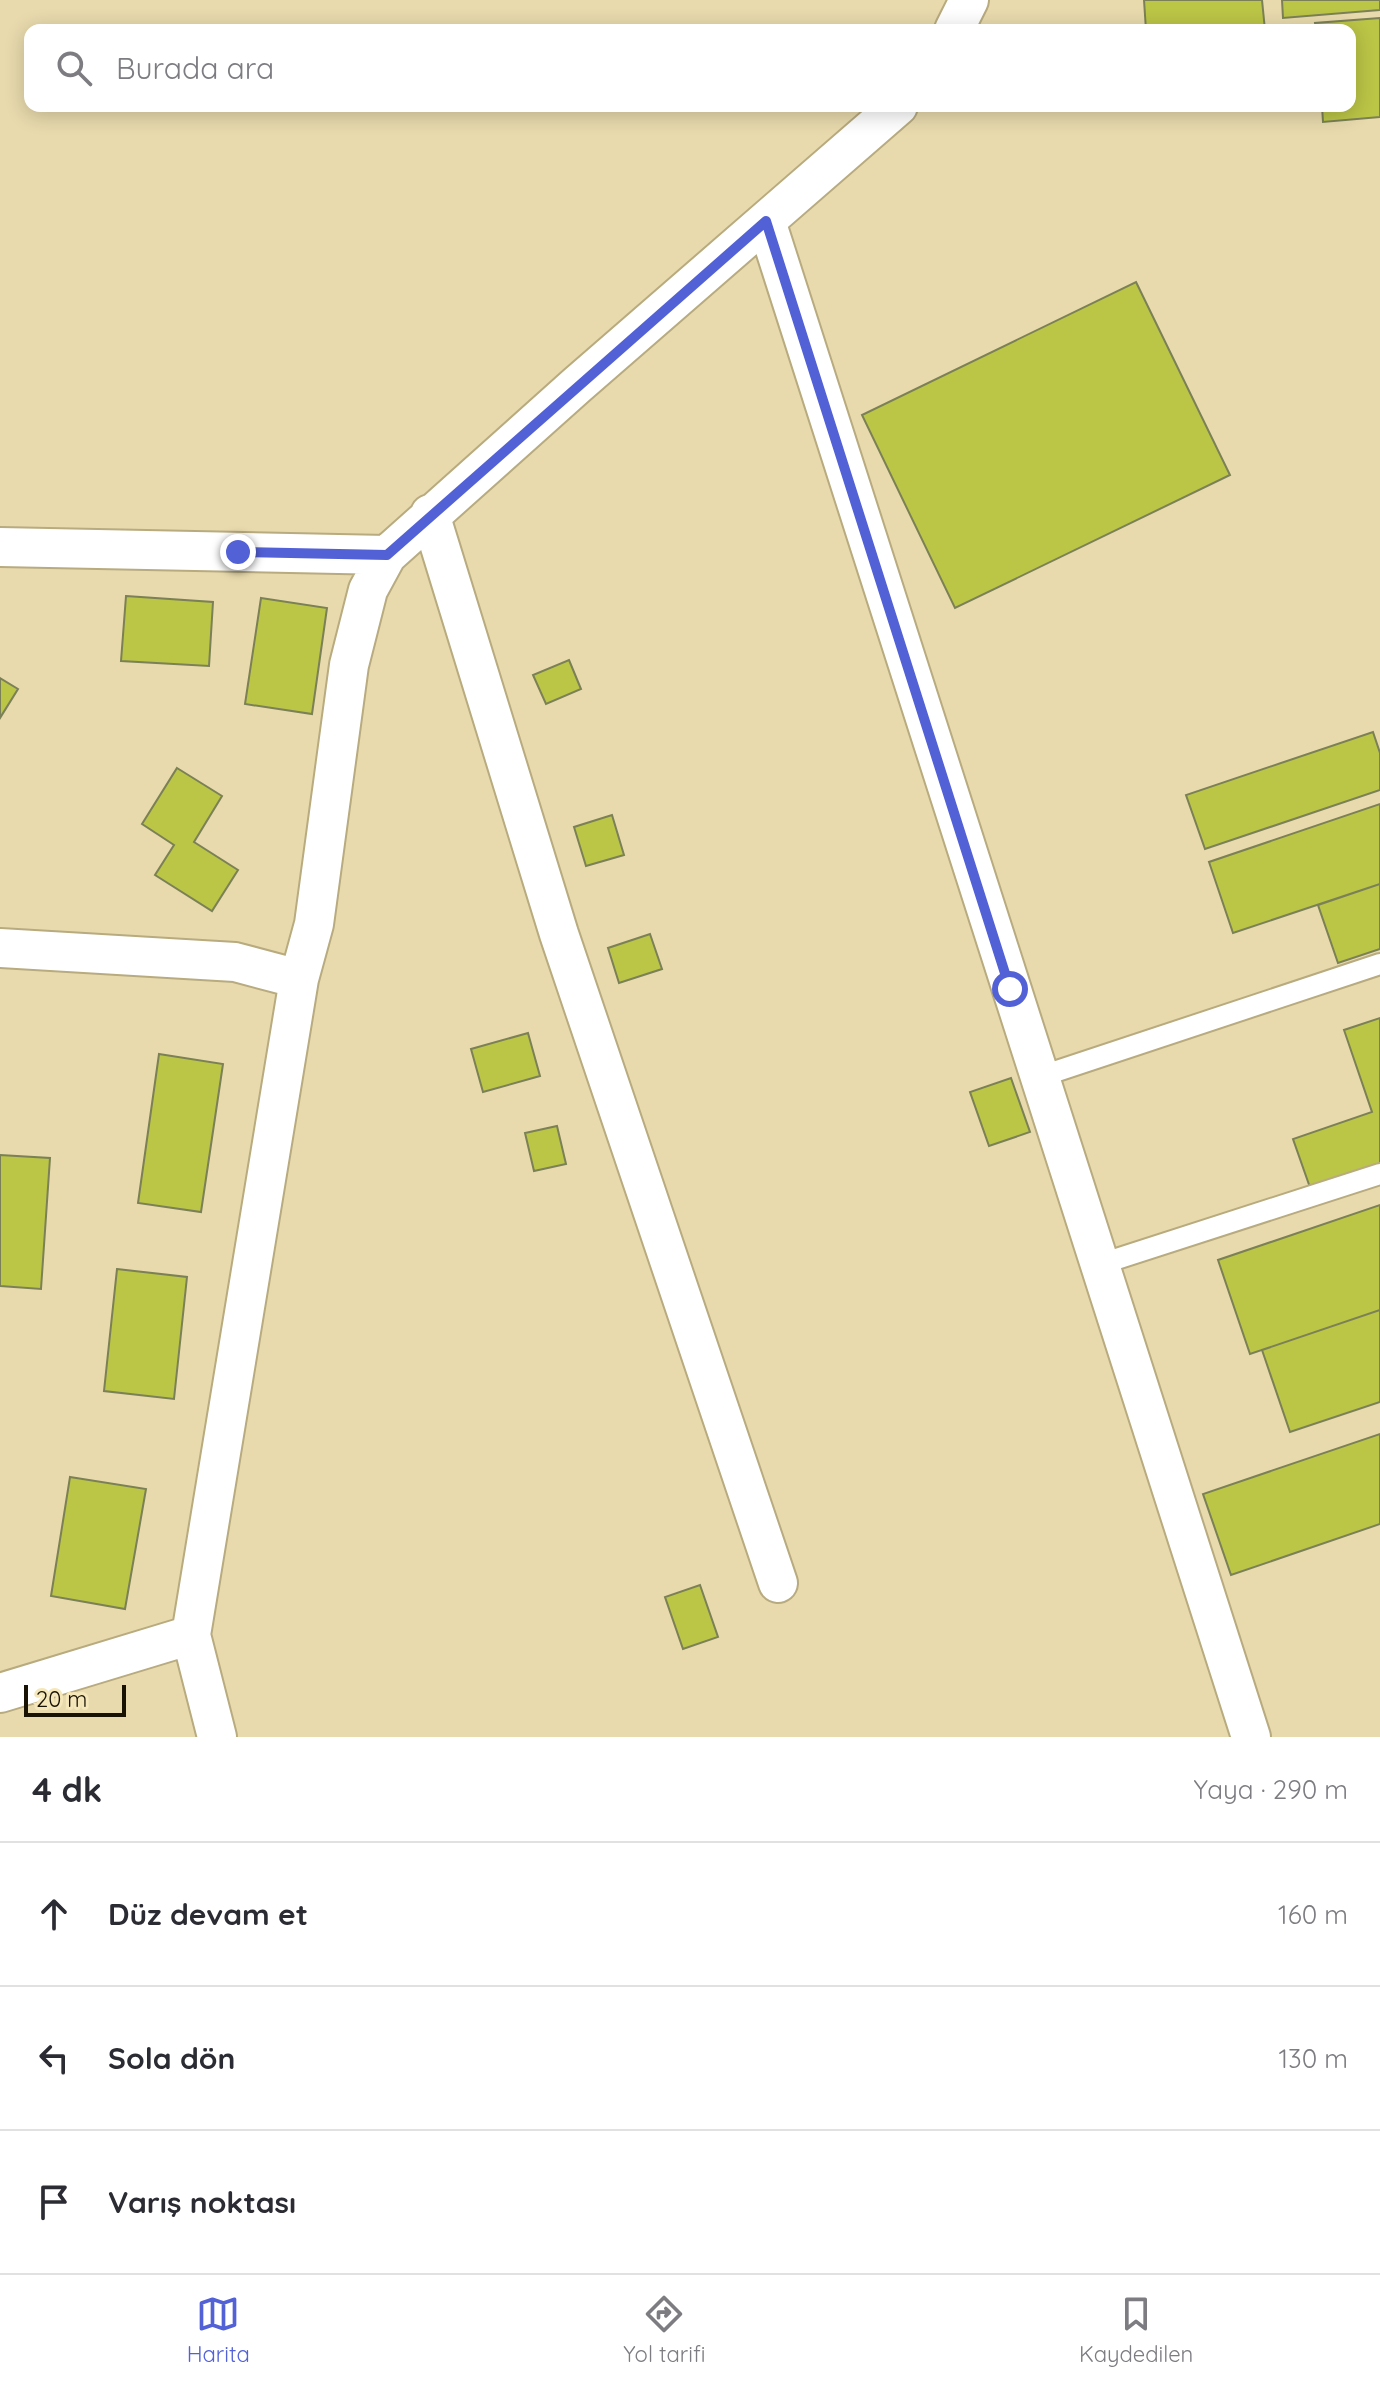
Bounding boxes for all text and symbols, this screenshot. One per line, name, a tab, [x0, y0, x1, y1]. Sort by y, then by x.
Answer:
search box	[24, 24, 1356, 112]
icon: search	[52, 46, 96, 90]
text: Burada ara	[116, 49, 274, 87]
route end	[220, 534, 256, 570]
route start	[992, 971, 1028, 1007]
scale bar	[24, 1681, 126, 1717]
text: 20 m	[36, 1685, 87, 1713]
text: 4 dk	[32, 1768, 102, 1811]
text: Yaya · 290 m	[1194, 1773, 1348, 1806]
icon: ahead	[32, 1892, 76, 1936]
text: Düz devam et	[108, 1895, 308, 1933]
text: 160 m	[1278, 1898, 1348, 1931]
icon: left	[32, 2036, 76, 2080]
text: Sola dön	[108, 2039, 235, 2077]
text: 130 m	[1278, 2042, 1348, 2075]
icon: arrive	[32, 2180, 76, 2224]
text: Varış noktası	[108, 2183, 296, 2221]
tab: Harita	[187, 2292, 250, 2368]
tab: Yol tarifi	[623, 2292, 706, 2368]
tab: Kaydedilen	[1079, 2292, 1193, 2368]

